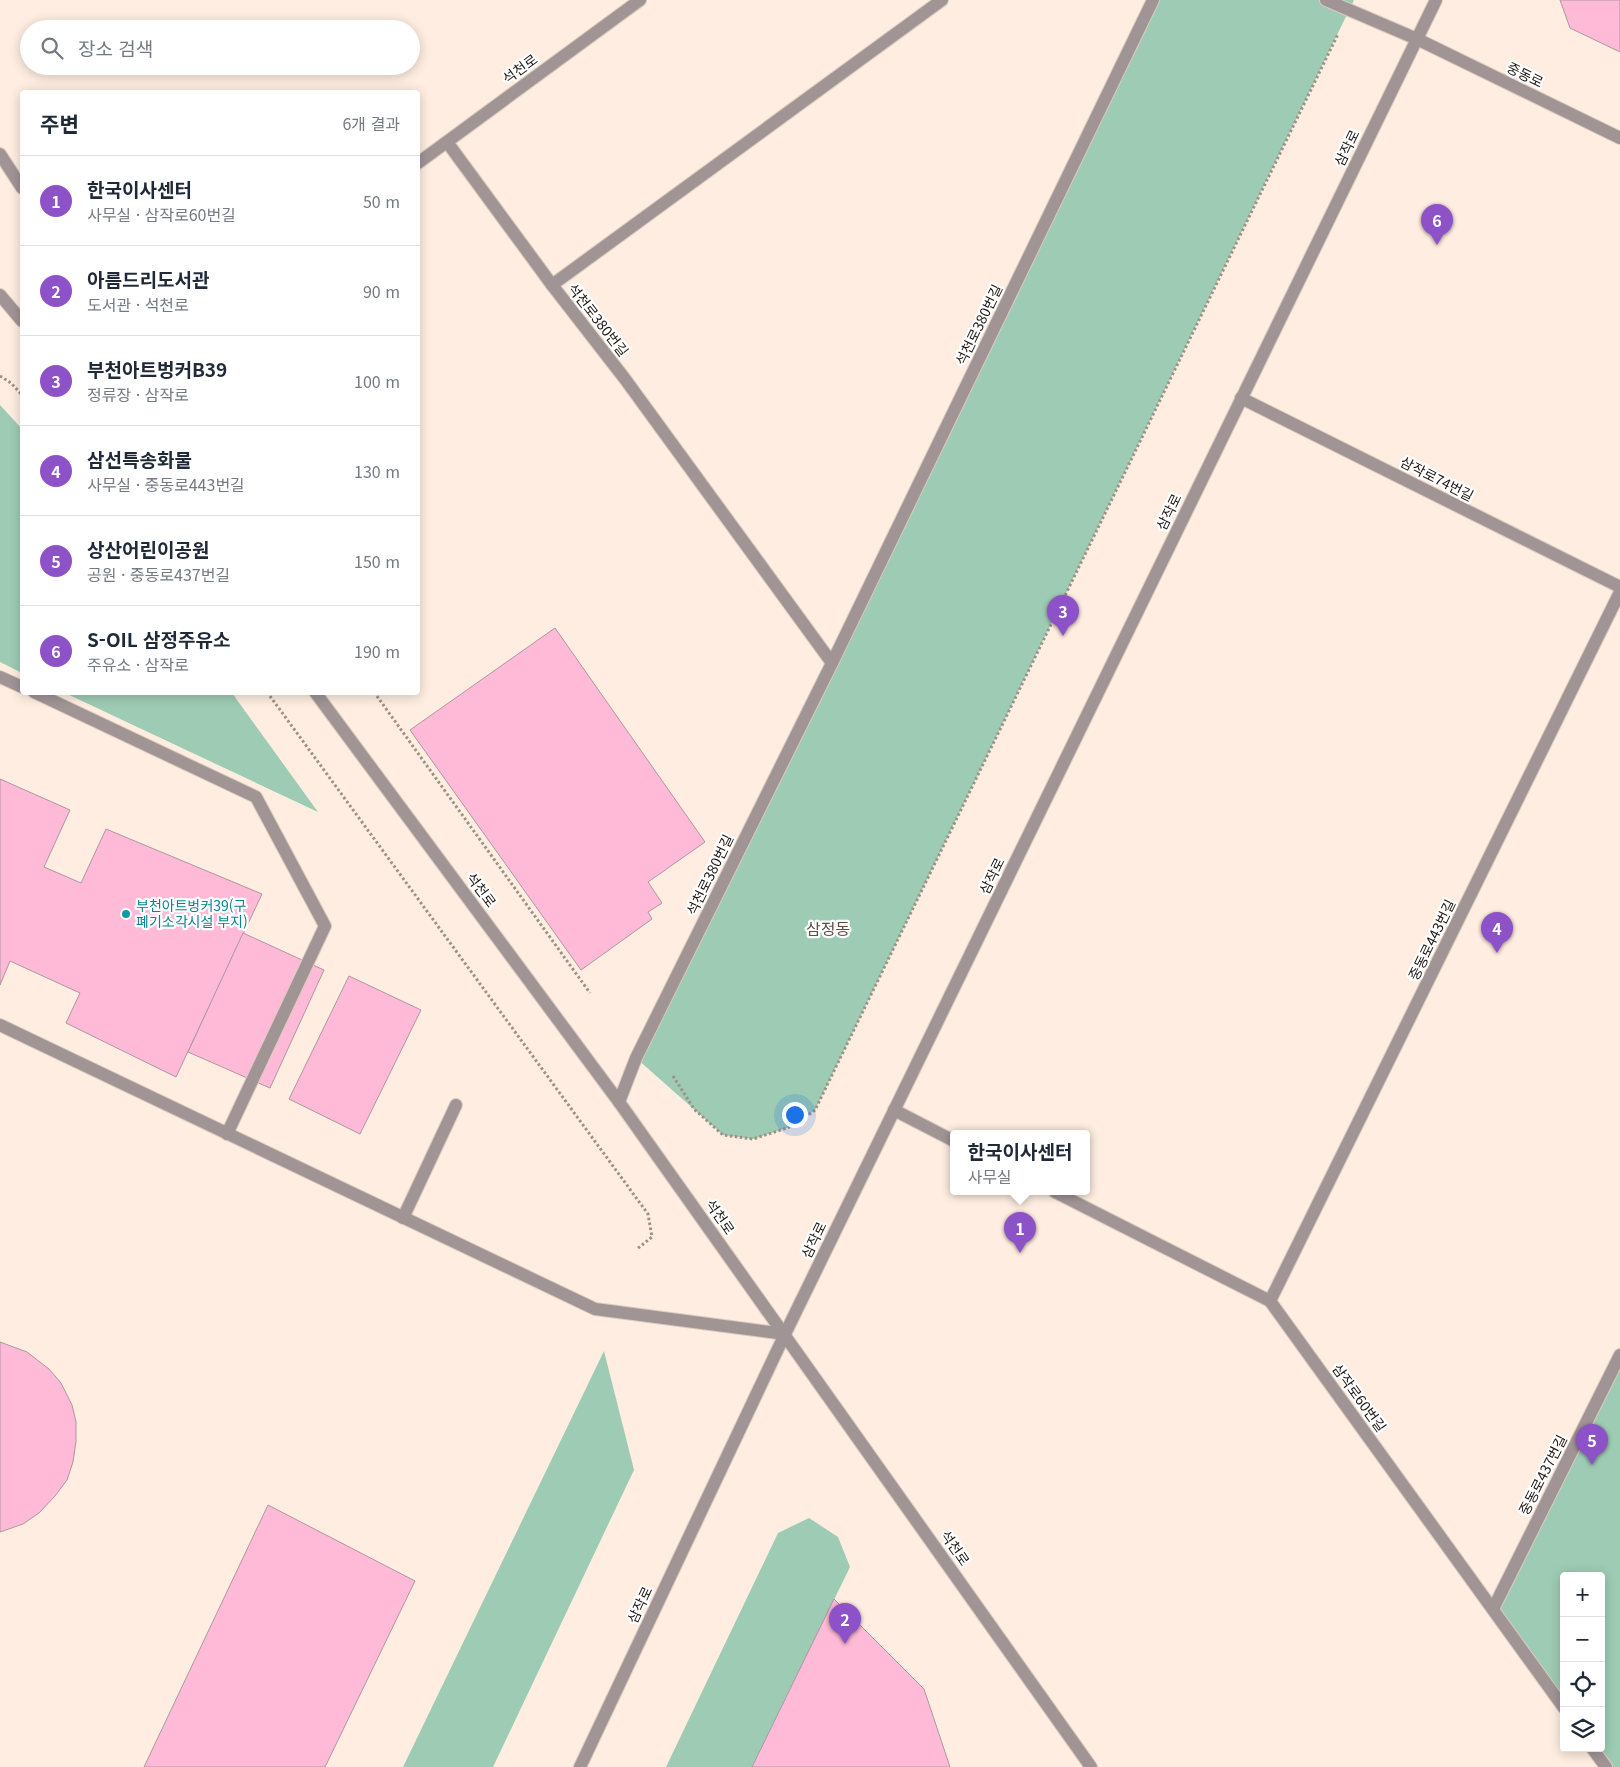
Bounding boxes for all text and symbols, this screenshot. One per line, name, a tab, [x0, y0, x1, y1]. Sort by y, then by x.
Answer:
search box	[20, 20, 420, 75]
icon: search	[38, 34, 66, 62]
text: 장소 검색	[78, 34, 153, 61]
street label: 석천로	[498, 49, 541, 88]
street label: 중동로	[1504, 57, 1547, 92]
text: 주변	[40, 108, 79, 138]
text: 6개 결과	[342, 111, 400, 135]
street label: 삼작로	[1329, 126, 1364, 169]
text: 한국이사센터	[87, 175, 192, 202]
text: 1	[51, 189, 61, 213]
text: 50 m	[363, 189, 400, 213]
text: 사무실 · 삼작로60번길	[87, 202, 236, 226]
pin: 6	[1421, 204, 1453, 245]
text: 아름드리도서관	[87, 265, 209, 292]
text: 2	[51, 279, 61, 303]
text: 90 m	[363, 279, 400, 303]
street label: 석천로380번길	[564, 279, 634, 360]
street label: 석천로380번길	[950, 281, 1006, 368]
text: 도서관 · 석천로	[87, 292, 189, 316]
text: 부천아트벙커B39	[87, 355, 227, 382]
text: 3	[51, 369, 61, 393]
text: 100 m	[354, 369, 400, 393]
text: 정류장 · 삼작로	[87, 382, 189, 406]
text: 삼선특송화물	[87, 445, 192, 472]
street label: 삼작로74번길	[1397, 451, 1478, 505]
text: 4	[51, 459, 61, 483]
text: 130 m	[354, 459, 400, 483]
text: 사무실 · 중동로443번길	[87, 472, 245, 496]
street label: 삼작로	[1151, 490, 1186, 533]
text: 상산어린이공원	[87, 535, 209, 562]
text: 5	[51, 549, 61, 573]
text: 150 m	[354, 549, 400, 573]
text: 공원 · 중동로437번길	[87, 562, 230, 586]
pin: 3	[1047, 595, 1079, 636]
text: S-OIL 삼정주유소	[87, 625, 231, 652]
text: 6	[51, 639, 61, 663]
text: 190 m	[354, 639, 400, 663]
text: 주유소 · 삼작로	[87, 652, 189, 676]
street label: 석천로380번길	[681, 831, 737, 918]
street label: 삼작로	[974, 854, 1009, 897]
street label: 석천로	[462, 868, 501, 911]
place label: 부천아트벙커39(구 폐기소각시설 부지)	[136, 895, 248, 931]
street label: 중동로443번길	[1403, 896, 1459, 983]
marker: 부천아트벙커39(구 폐기소각시설 부지)	[120, 908, 132, 920]
pin: 4	[1481, 912, 1513, 953]
district label: 삼정동	[806, 916, 850, 940]
your location	[782, 1102, 808, 1128]
popup	[950, 1130, 1090, 1195]
text: 한국이사센터	[968, 1137, 1072, 1164]
text: 사무실	[968, 1164, 1012, 1188]
street label: 석천로	[702, 1195, 740, 1238]
pin: 1	[1004, 1212, 1036, 1253]
street label: 삼작로	[796, 1218, 831, 1261]
street label: 삼작로60번길	[1328, 1359, 1391, 1436]
pin: 5	[1576, 1424, 1608, 1465]
street label: 중동로437번길	[1513, 1431, 1571, 1518]
street label: 석천로	[937, 1526, 975, 1569]
map controls	[1560, 1572, 1605, 1752]
button: +	[1560, 1572, 1605, 1617]
street label: 삼작로	[622, 1583, 656, 1626]
pin: 2	[829, 1603, 861, 1644]
button: −	[1560, 1617, 1605, 1662]
button: locate	[1560, 1662, 1605, 1707]
button: layers	[1560, 1707, 1605, 1752]

